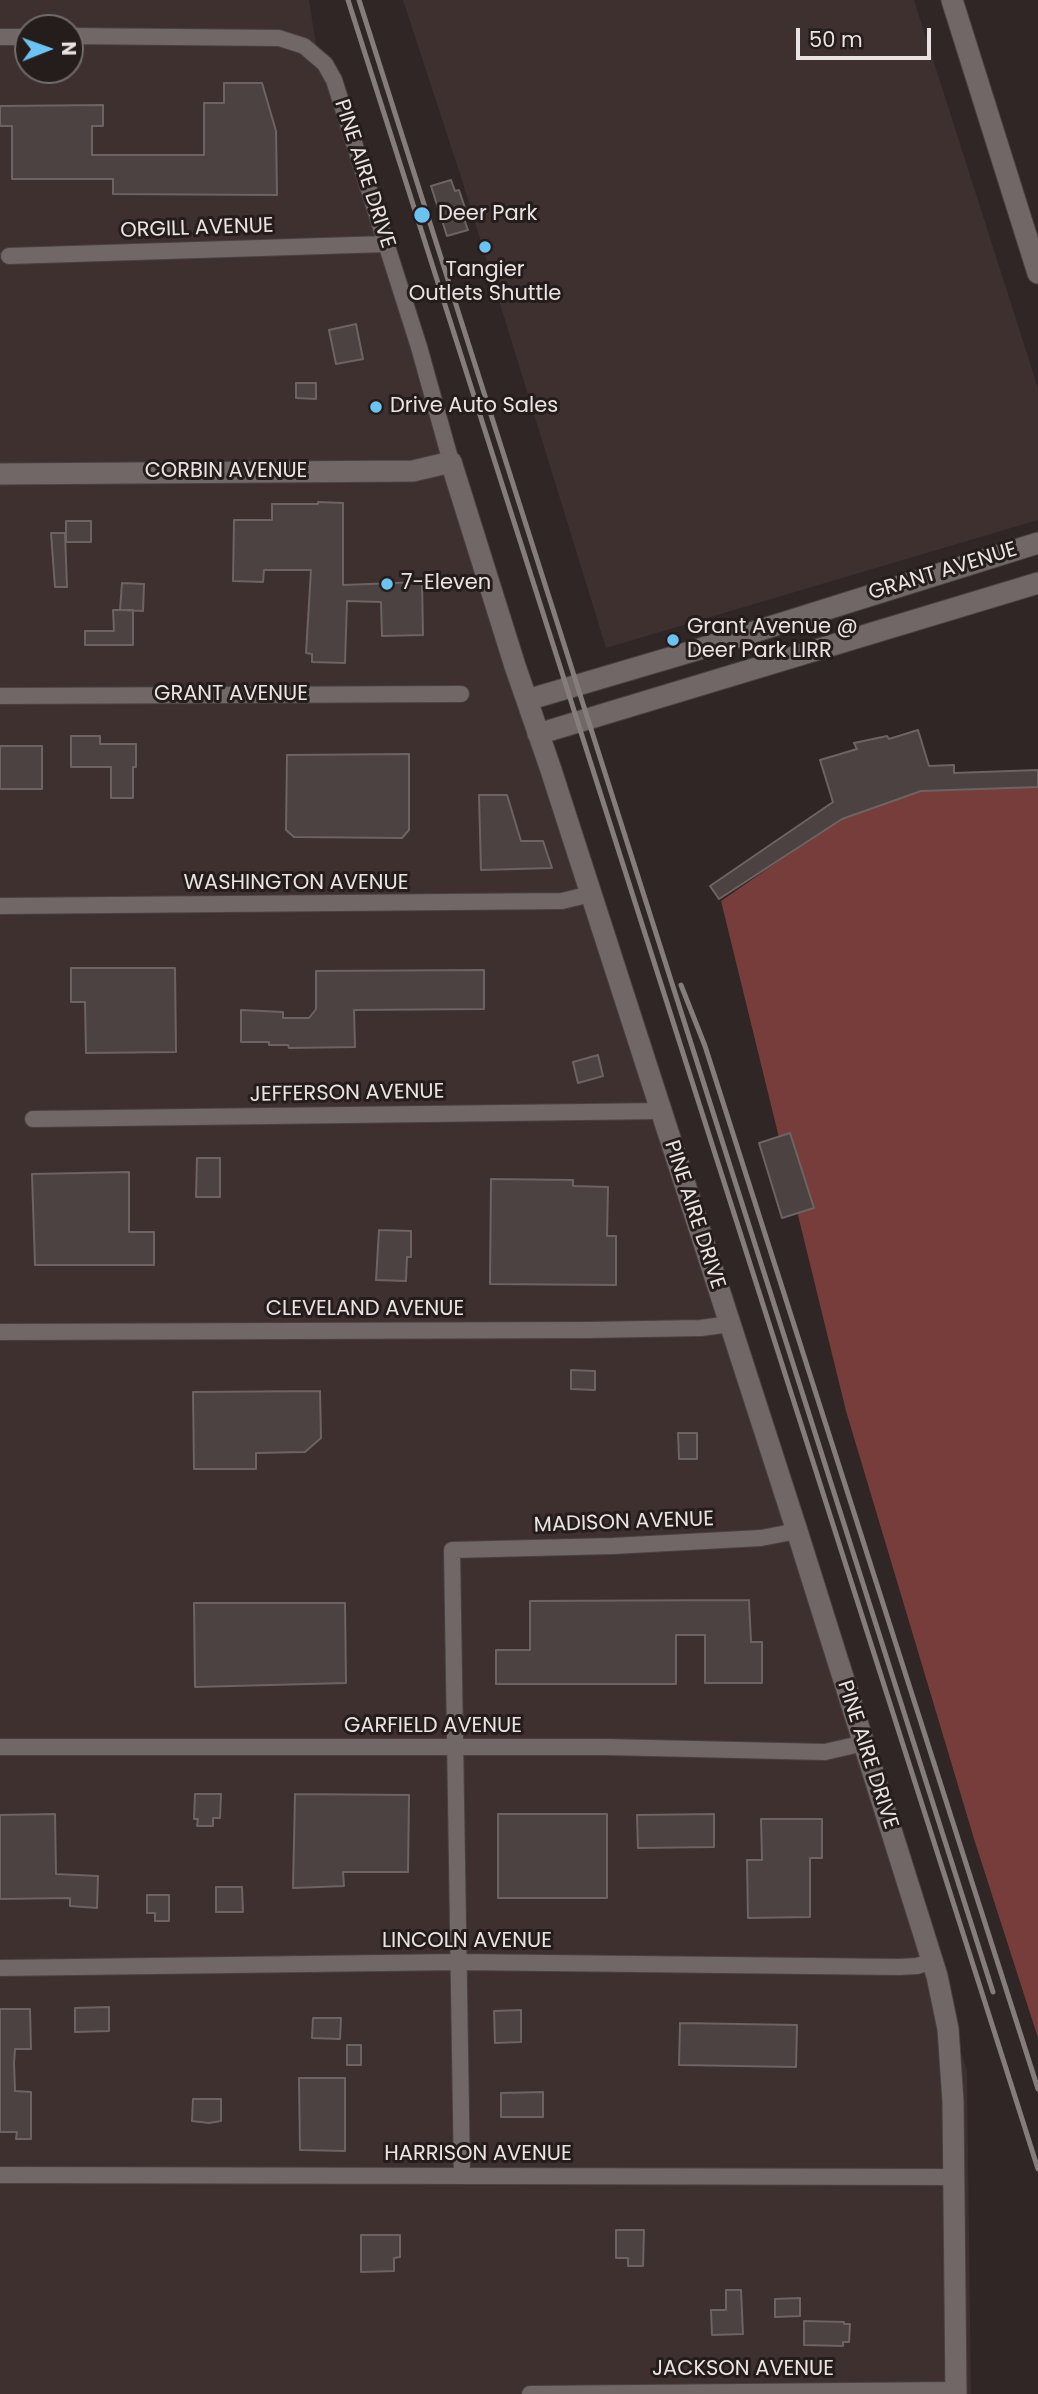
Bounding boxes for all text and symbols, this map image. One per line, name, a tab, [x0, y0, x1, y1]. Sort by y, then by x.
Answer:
north arrow	[14, 14, 84, 84]
scale bar	[800, 14, 935, 58]
text: 50 m	[809, 25, 863, 54]
text: N	[55, 41, 82, 56]
street label: PINE AIRE DRIVE	[328, 97, 400, 251]
place label: Deer Park	[438, 202, 537, 228]
marker: Deer Park	[412, 205, 432, 225]
street label: ORGILL AVENUE	[120, 214, 274, 244]
marker: Tangier Outlets Shuttle	[477, 239, 493, 255]
place label: Tangier Outlets Shuttle	[409, 258, 561, 308]
place label: Drive Auto Sales	[390, 394, 558, 420]
marker: Drive Auto Sales	[368, 399, 384, 415]
street label: CORBIN AVENUE	[145, 459, 307, 485]
street label: GRANT AVENUE	[866, 537, 1020, 607]
place label: 7-Eleven	[401, 571, 491, 597]
marker: 7-Eleven	[379, 576, 395, 592]
place label: Grant Avenue @ Deer Park LIRR	[687, 615, 858, 665]
marker: Grant Avenue @ Deer Park LIRR	[665, 632, 681, 648]
street label: GRANT AVENUE	[154, 682, 308, 708]
street label: WASHINGTON AVENUE	[184, 871, 408, 897]
street label: JEFFERSON AVENUE	[249, 1080, 445, 1108]
street label: PINE AIRE DRIVE	[658, 1138, 730, 1292]
street label: CLEVELAND AVENUE	[266, 1297, 464, 1323]
street label: MADISON AVENUE	[533, 1507, 715, 1539]
street label: PINE AIRE DRIVE	[831, 1678, 903, 1832]
street label: GARFIELD AVENUE	[344, 1714, 522, 1740]
street label: LINCOLN AVENUE	[382, 1929, 552, 1955]
street label: HARRISON AVENUE	[384, 2142, 572, 2168]
street label: JACKSON AVENUE	[652, 2357, 834, 2383]

